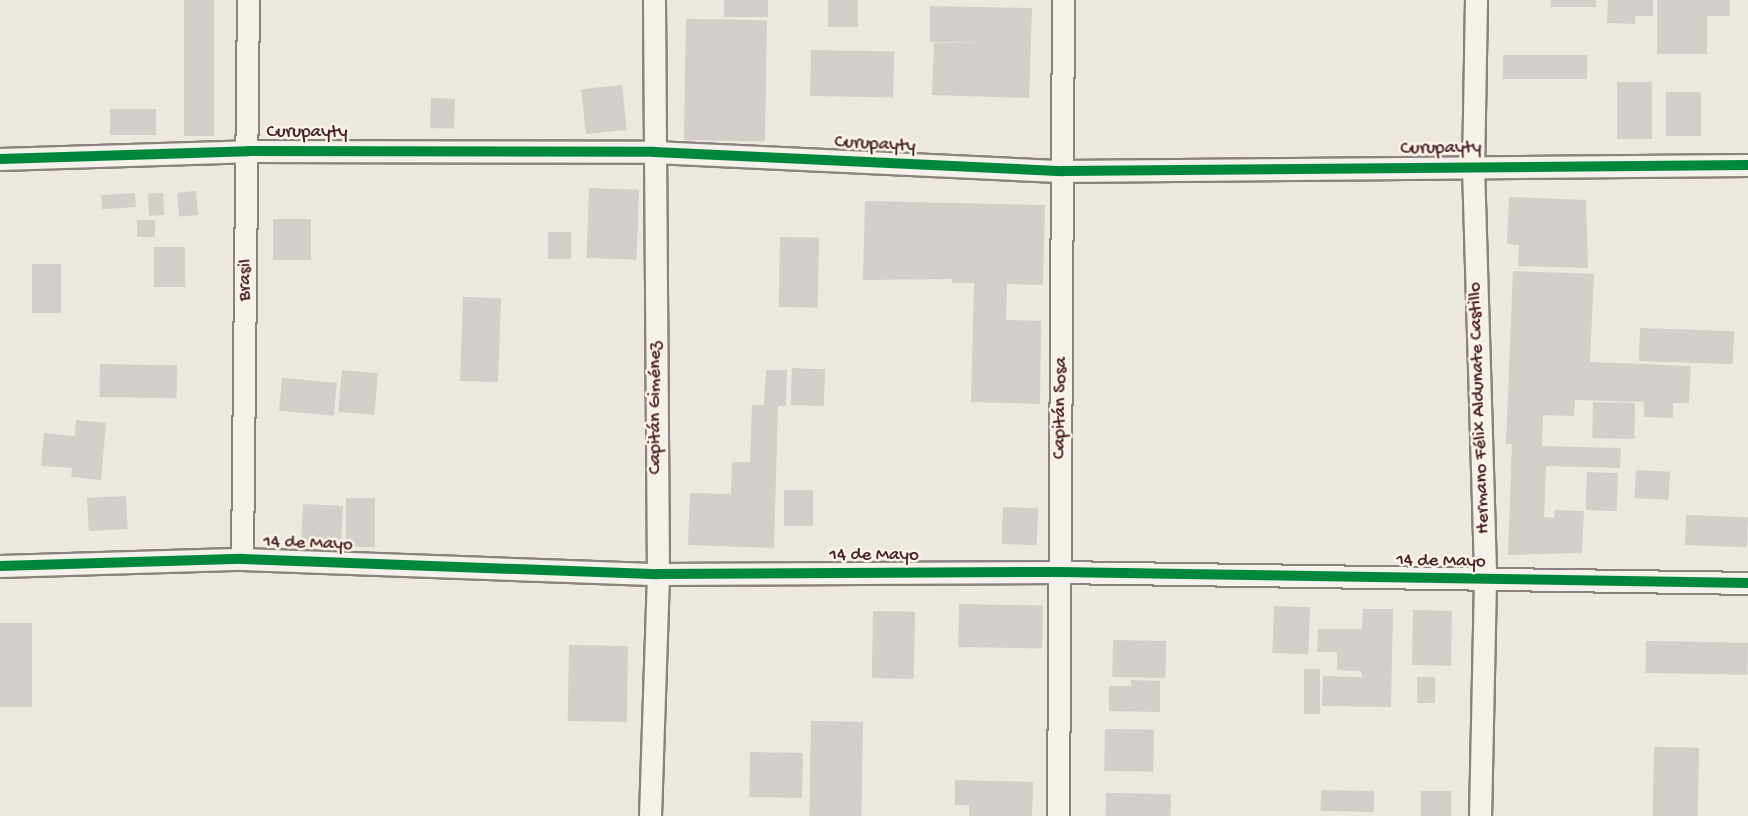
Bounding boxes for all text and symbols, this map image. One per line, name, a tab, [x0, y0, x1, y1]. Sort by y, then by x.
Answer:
street label: Curupayty	[266, 122, 348, 144]
street label: Curupayty	[834, 131, 916, 159]
street label: Curupayty	[1400, 137, 1482, 161]
street label: Brasil	[234, 259, 258, 301]
street label: Hermano Félix Aldunate Castillo	[1464, 282, 1496, 534]
street label: Capitán Giménez	[645, 342, 667, 474]
street label: Capitán Sosa	[1049, 357, 1073, 459]
street label: 14 de Mayo	[263, 531, 353, 557]
street label: 14 de Mayo	[829, 545, 919, 567]
street label: 14 de Mayo	[1396, 550, 1486, 574]

